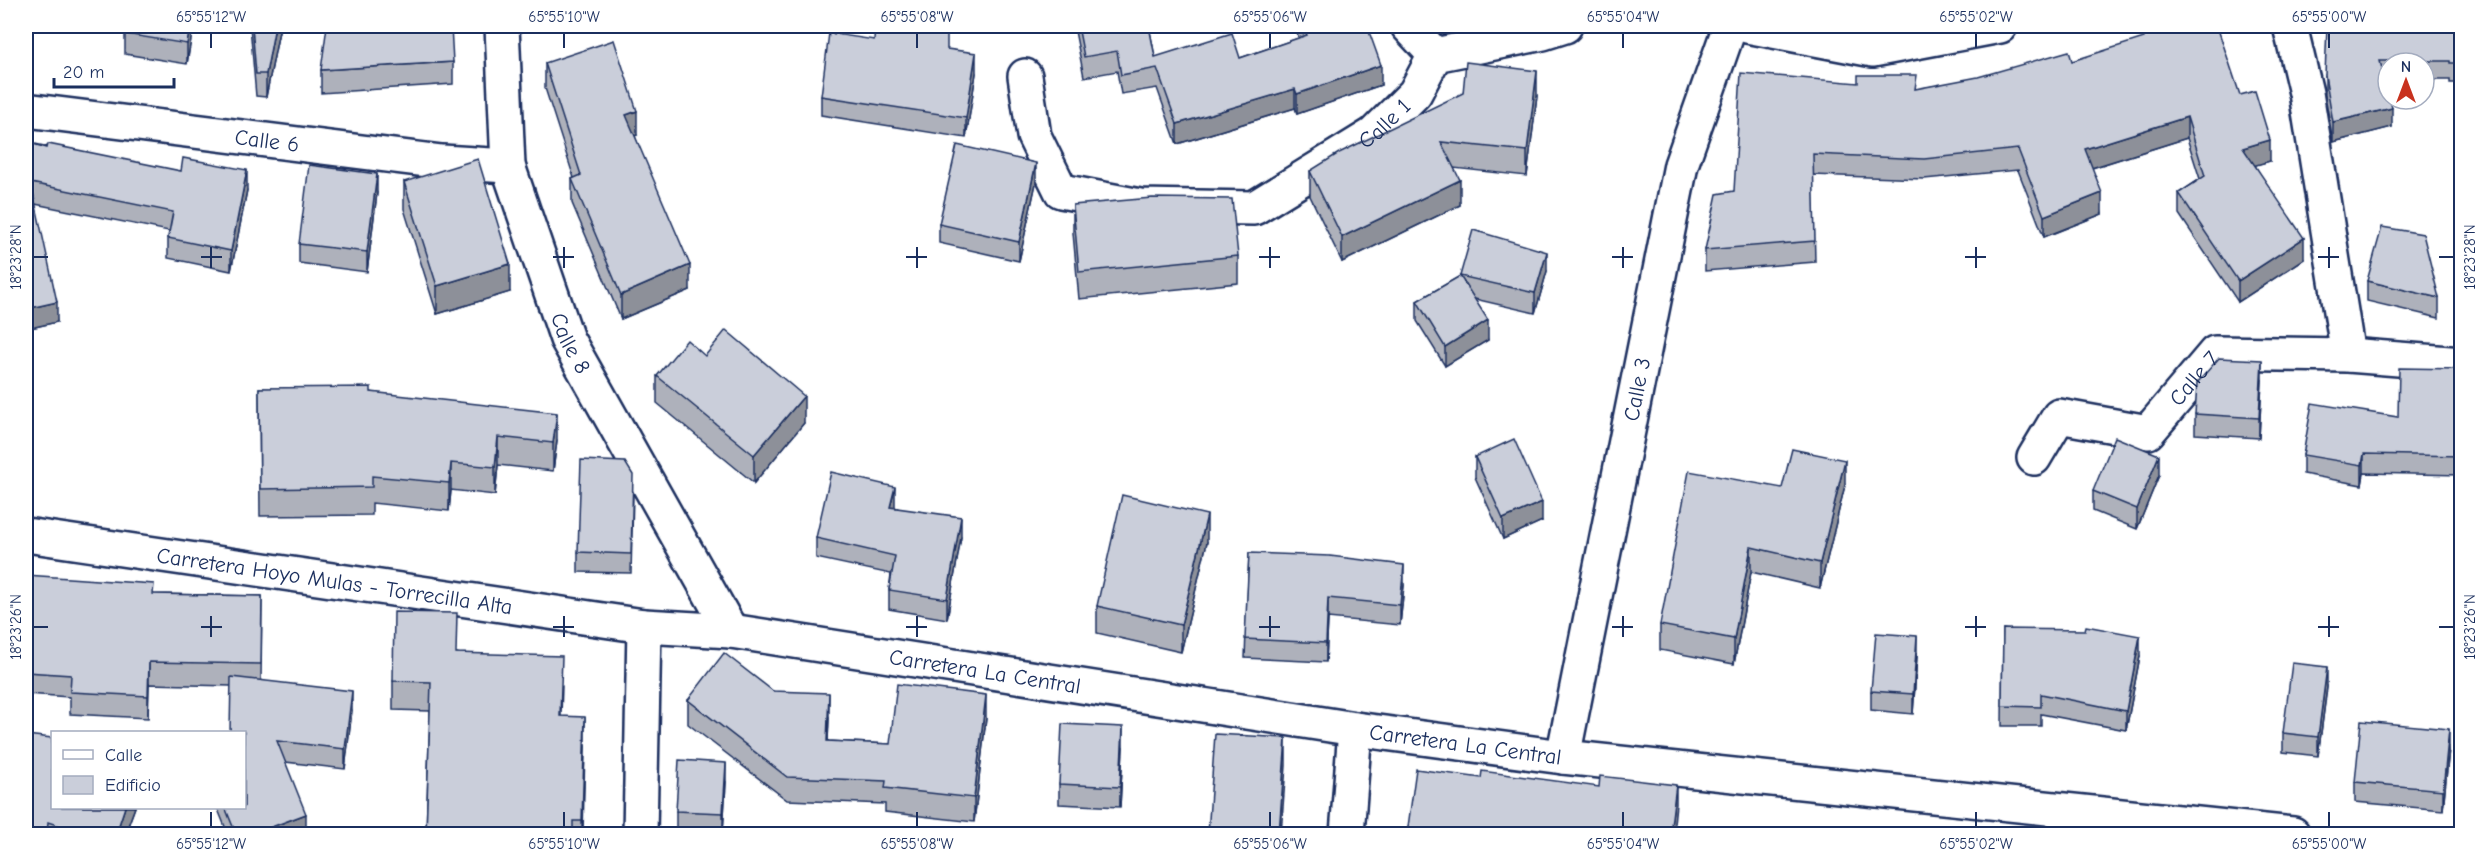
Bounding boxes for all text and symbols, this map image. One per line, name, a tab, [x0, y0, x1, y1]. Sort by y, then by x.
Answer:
text: 65°55'12"W	[176, 8, 246, 26]
text: 65°55'10"W	[528, 8, 600, 26]
text: 65°55'08"W	[880, 8, 954, 26]
text: 65°55'06"W	[1233, 8, 1307, 26]
text: 65°55'04"W	[1587, 8, 1659, 26]
text: 65°55'02"W	[1939, 8, 2013, 26]
text: 65°55'00"W	[2292, 8, 2366, 26]
scale bar	[54, 51, 174, 89]
north arrow	[2376, 51, 2436, 111]
text: N	[2401, 58, 2411, 76]
text: 20 m	[63, 62, 104, 83]
street label: Calle 1	[1354, 93, 1416, 154]
street label: Calle 6	[233, 124, 301, 158]
text: 18°23'28"N	[7, 224, 25, 290]
text: 18°23'28"N	[2461, 224, 2479, 290]
street label: Calle 8	[545, 310, 596, 378]
street label: Calle 7	[2164, 346, 2225, 411]
street label: Calle 3	[1618, 355, 1656, 423]
street label: Carretera Hoyo Mulas - Torrecilla Alta	[155, 542, 514, 620]
text: 18°23'26"N	[7, 594, 25, 660]
text: 18°23'26"N	[2461, 594, 2479, 660]
street label: Carretera La Central	[887, 644, 1083, 700]
street label: Carretera La Central	[1368, 719, 1563, 771]
legend	[51, 731, 246, 809]
text: Calle	[105, 745, 142, 766]
text: Edificio	[105, 775, 161, 796]
text: 65°55'12"W	[176, 835, 246, 853]
text: 65°55'10"W	[528, 835, 600, 853]
text: 65°55'08"W	[880, 835, 954, 853]
text: 65°55'06"W	[1233, 835, 1307, 853]
text: 65°55'04"W	[1587, 835, 1659, 853]
text: 65°55'02"W	[1939, 835, 2013, 853]
text: 65°55'00"W	[2292, 835, 2366, 853]

